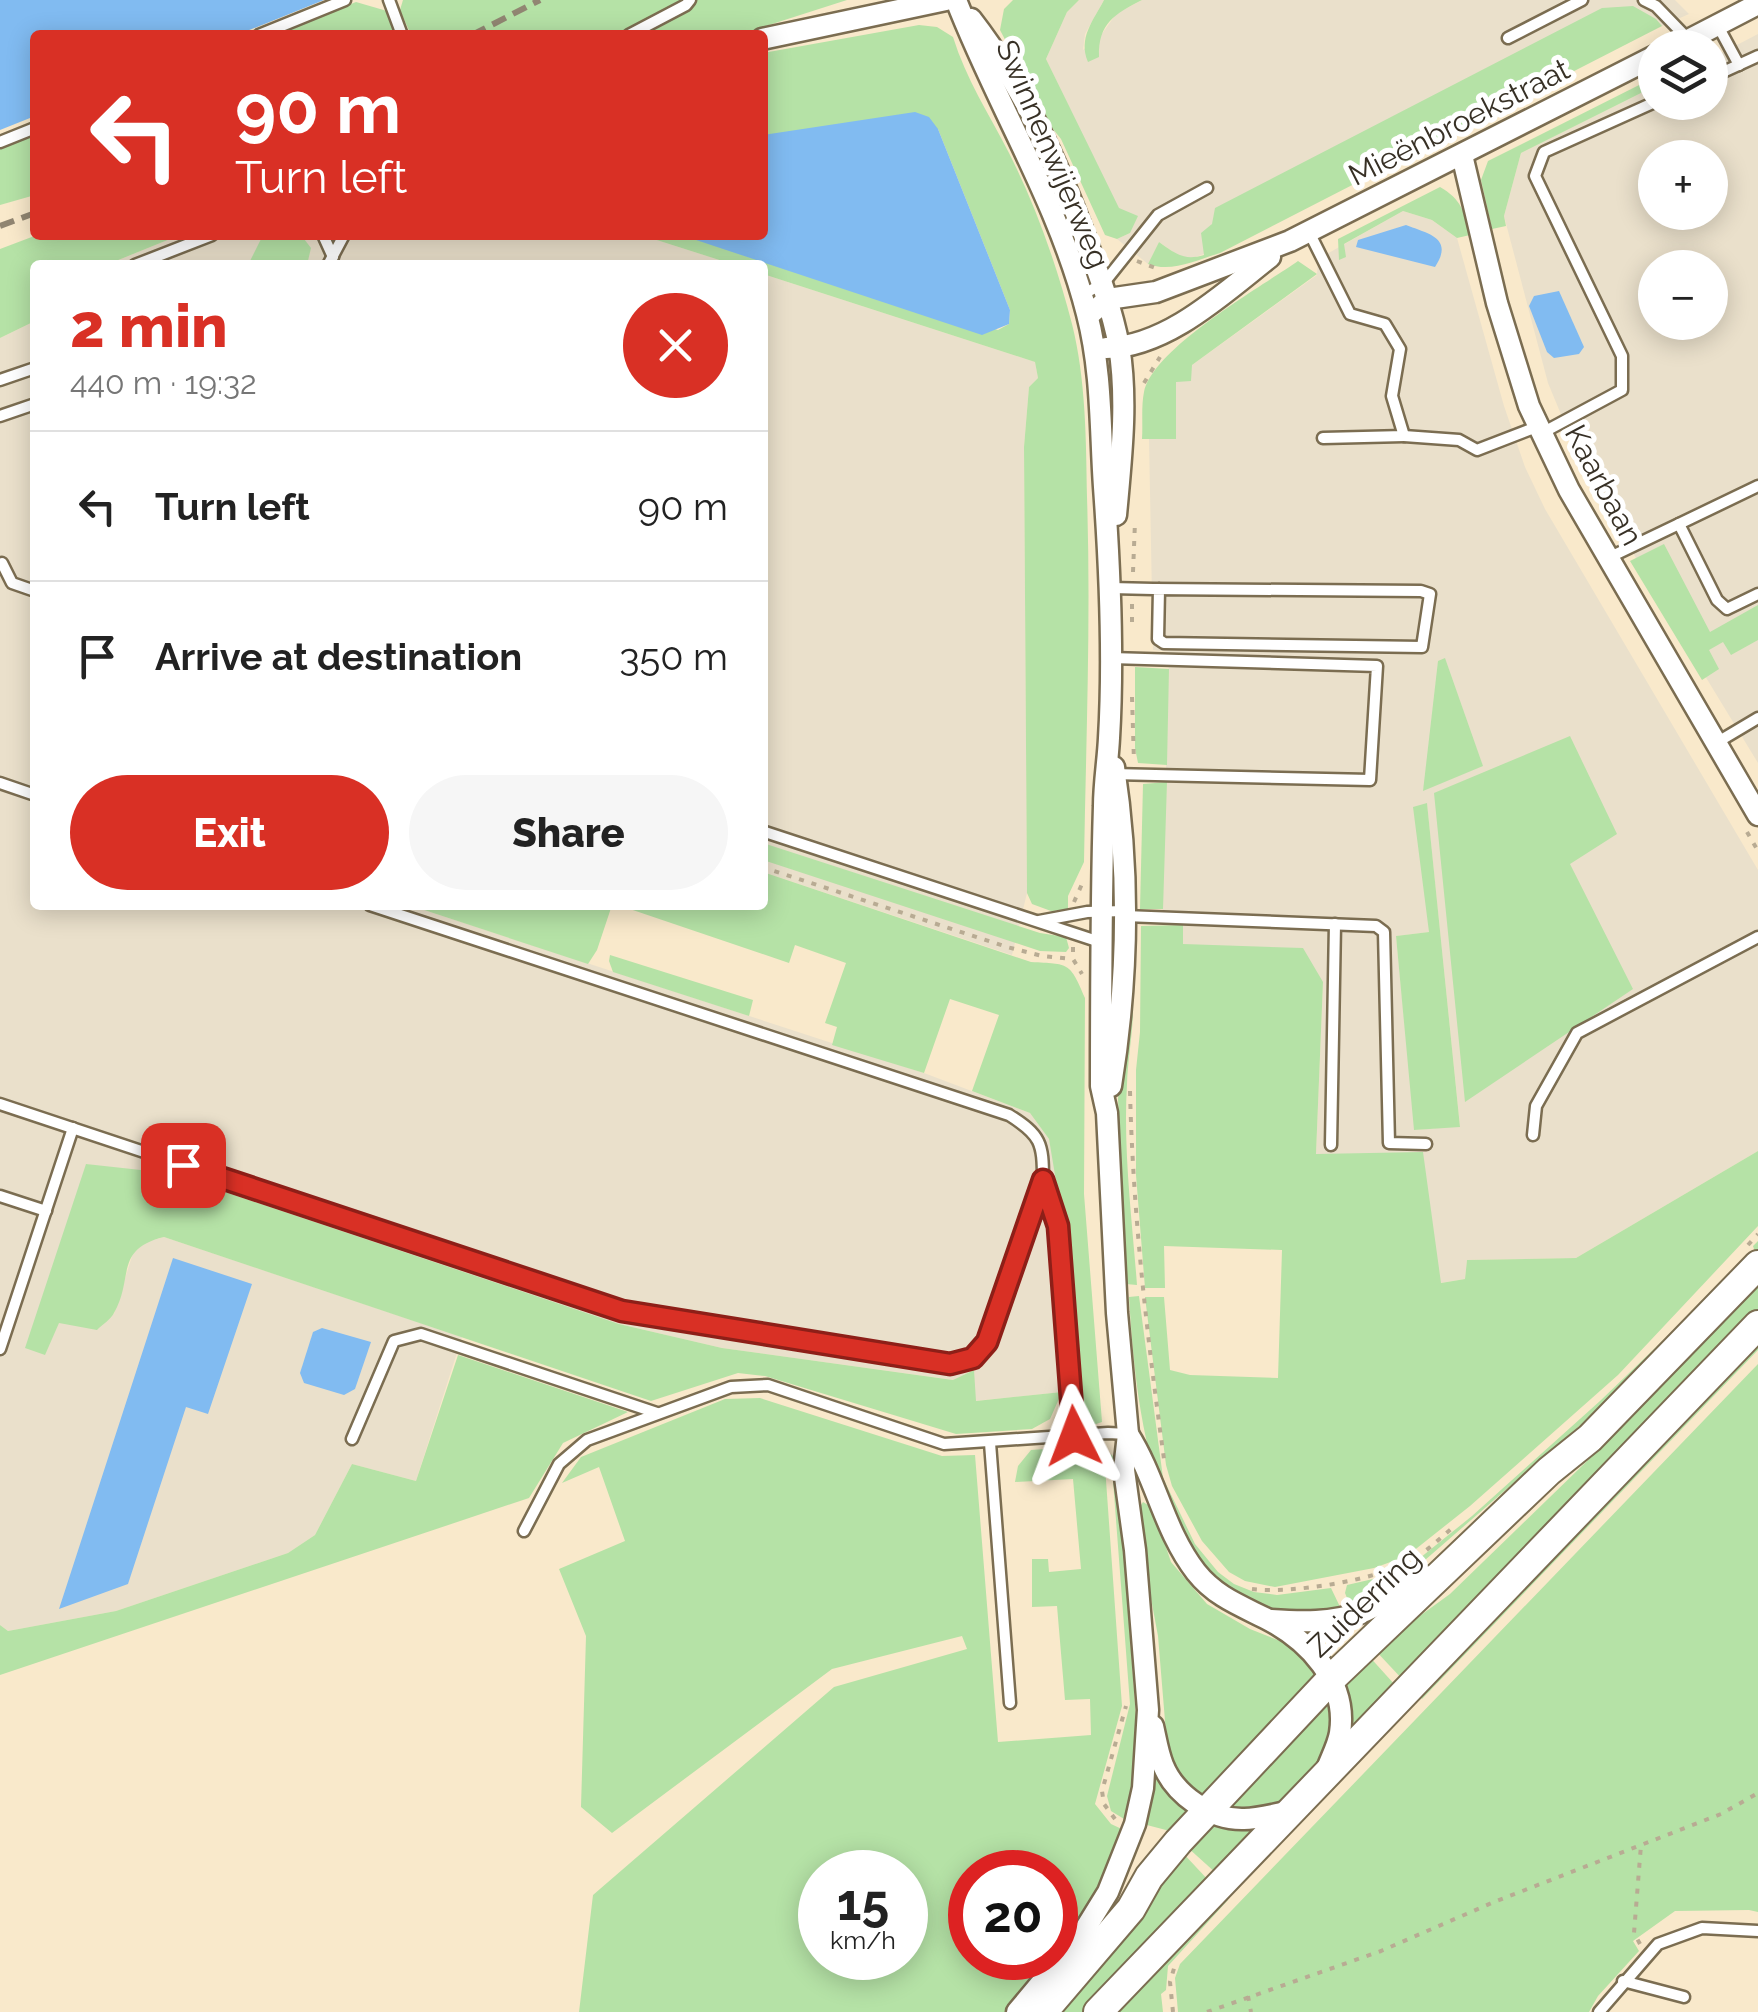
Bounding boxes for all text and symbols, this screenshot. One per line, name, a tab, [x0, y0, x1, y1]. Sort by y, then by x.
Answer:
map controls	[1638, 30, 1728, 340]
button: layers	[1638, 30, 1728, 120]
street label: Swinnenwijerweg	[989, 35, 1117, 273]
street label: Mieënbroekstraat	[1343, 51, 1575, 193]
text: 90 m	[235, 67, 401, 149]
icon: left	[70, 70, 200, 200]
button: +	[1638, 140, 1728, 230]
text: Turn left	[235, 151, 407, 204]
button: −	[1638, 250, 1728, 340]
text: 2 min	[70, 291, 228, 361]
button: close	[623, 293, 728, 398]
text: 440 m · 19:32	[70, 364, 257, 401]
street label: Kaarbaan	[1558, 419, 1650, 551]
icon: left	[70, 479, 125, 534]
text: Turn left	[155, 484, 310, 529]
text: 90 m	[638, 484, 728, 529]
icon: arrive	[70, 629, 125, 684]
text: Arrive at destination	[155, 634, 522, 679]
text: 350 m	[619, 634, 728, 679]
button: Exit	[70, 775, 389, 890]
button: Share	[409, 775, 728, 890]
pin	[141, 1123, 226, 1208]
icon: arrive	[156, 1138, 211, 1193]
position arrow	[1022, 1384, 1126, 1488]
street label: Zuiderring	[1301, 1540, 1427, 1664]
speed limit sign: 20	[948, 1850, 1078, 1980]
text: 15	[837, 1873, 889, 1932]
text: km/h	[830, 1925, 896, 1955]

